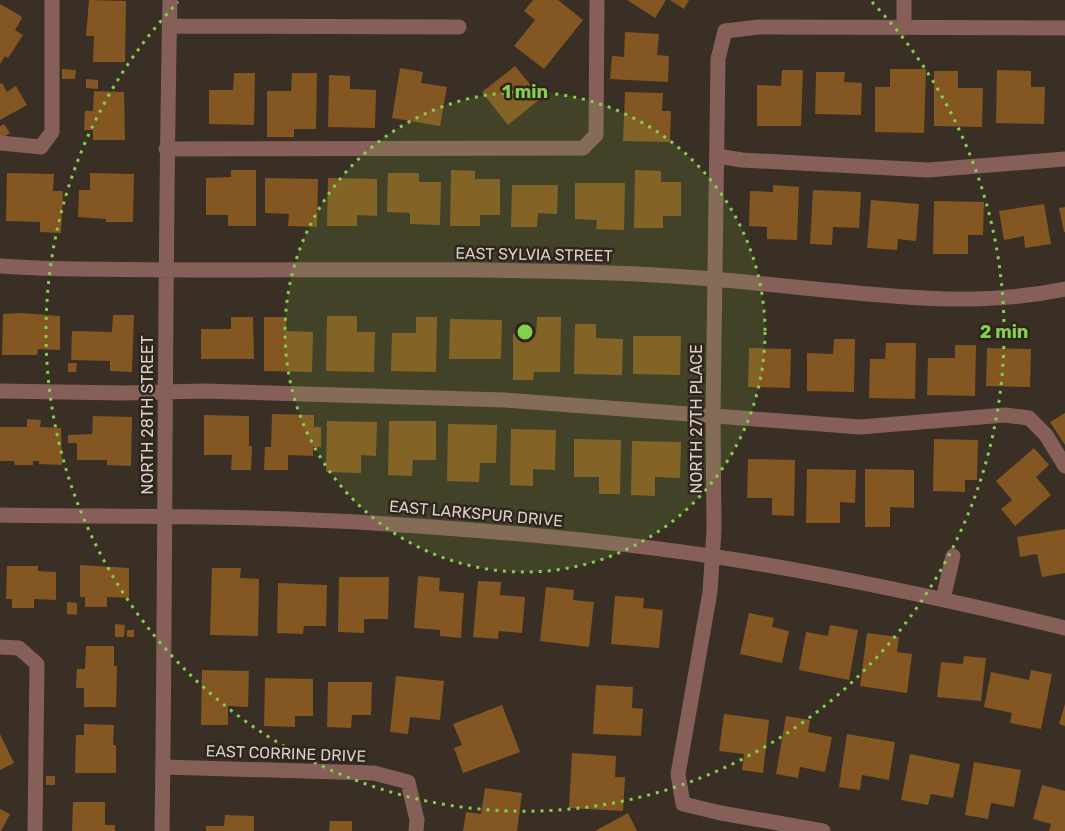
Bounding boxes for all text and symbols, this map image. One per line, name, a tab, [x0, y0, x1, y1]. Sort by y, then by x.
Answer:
text: 1 min	[502, 81, 548, 103]
street label: EAST SYLVIA STREET	[455, 244, 613, 265]
text: 2 min	[980, 321, 1028, 343]
centre of rings	[515, 322, 535, 342]
street label: NORTH 28TH STREET	[138, 335, 157, 495]
street label: NORTH 27TH PLACE	[687, 344, 706, 494]
street label: EAST LARKSPUR DRIVE	[388, 496, 564, 531]
street label: EAST CORRINE DRIVE	[205, 741, 366, 766]

